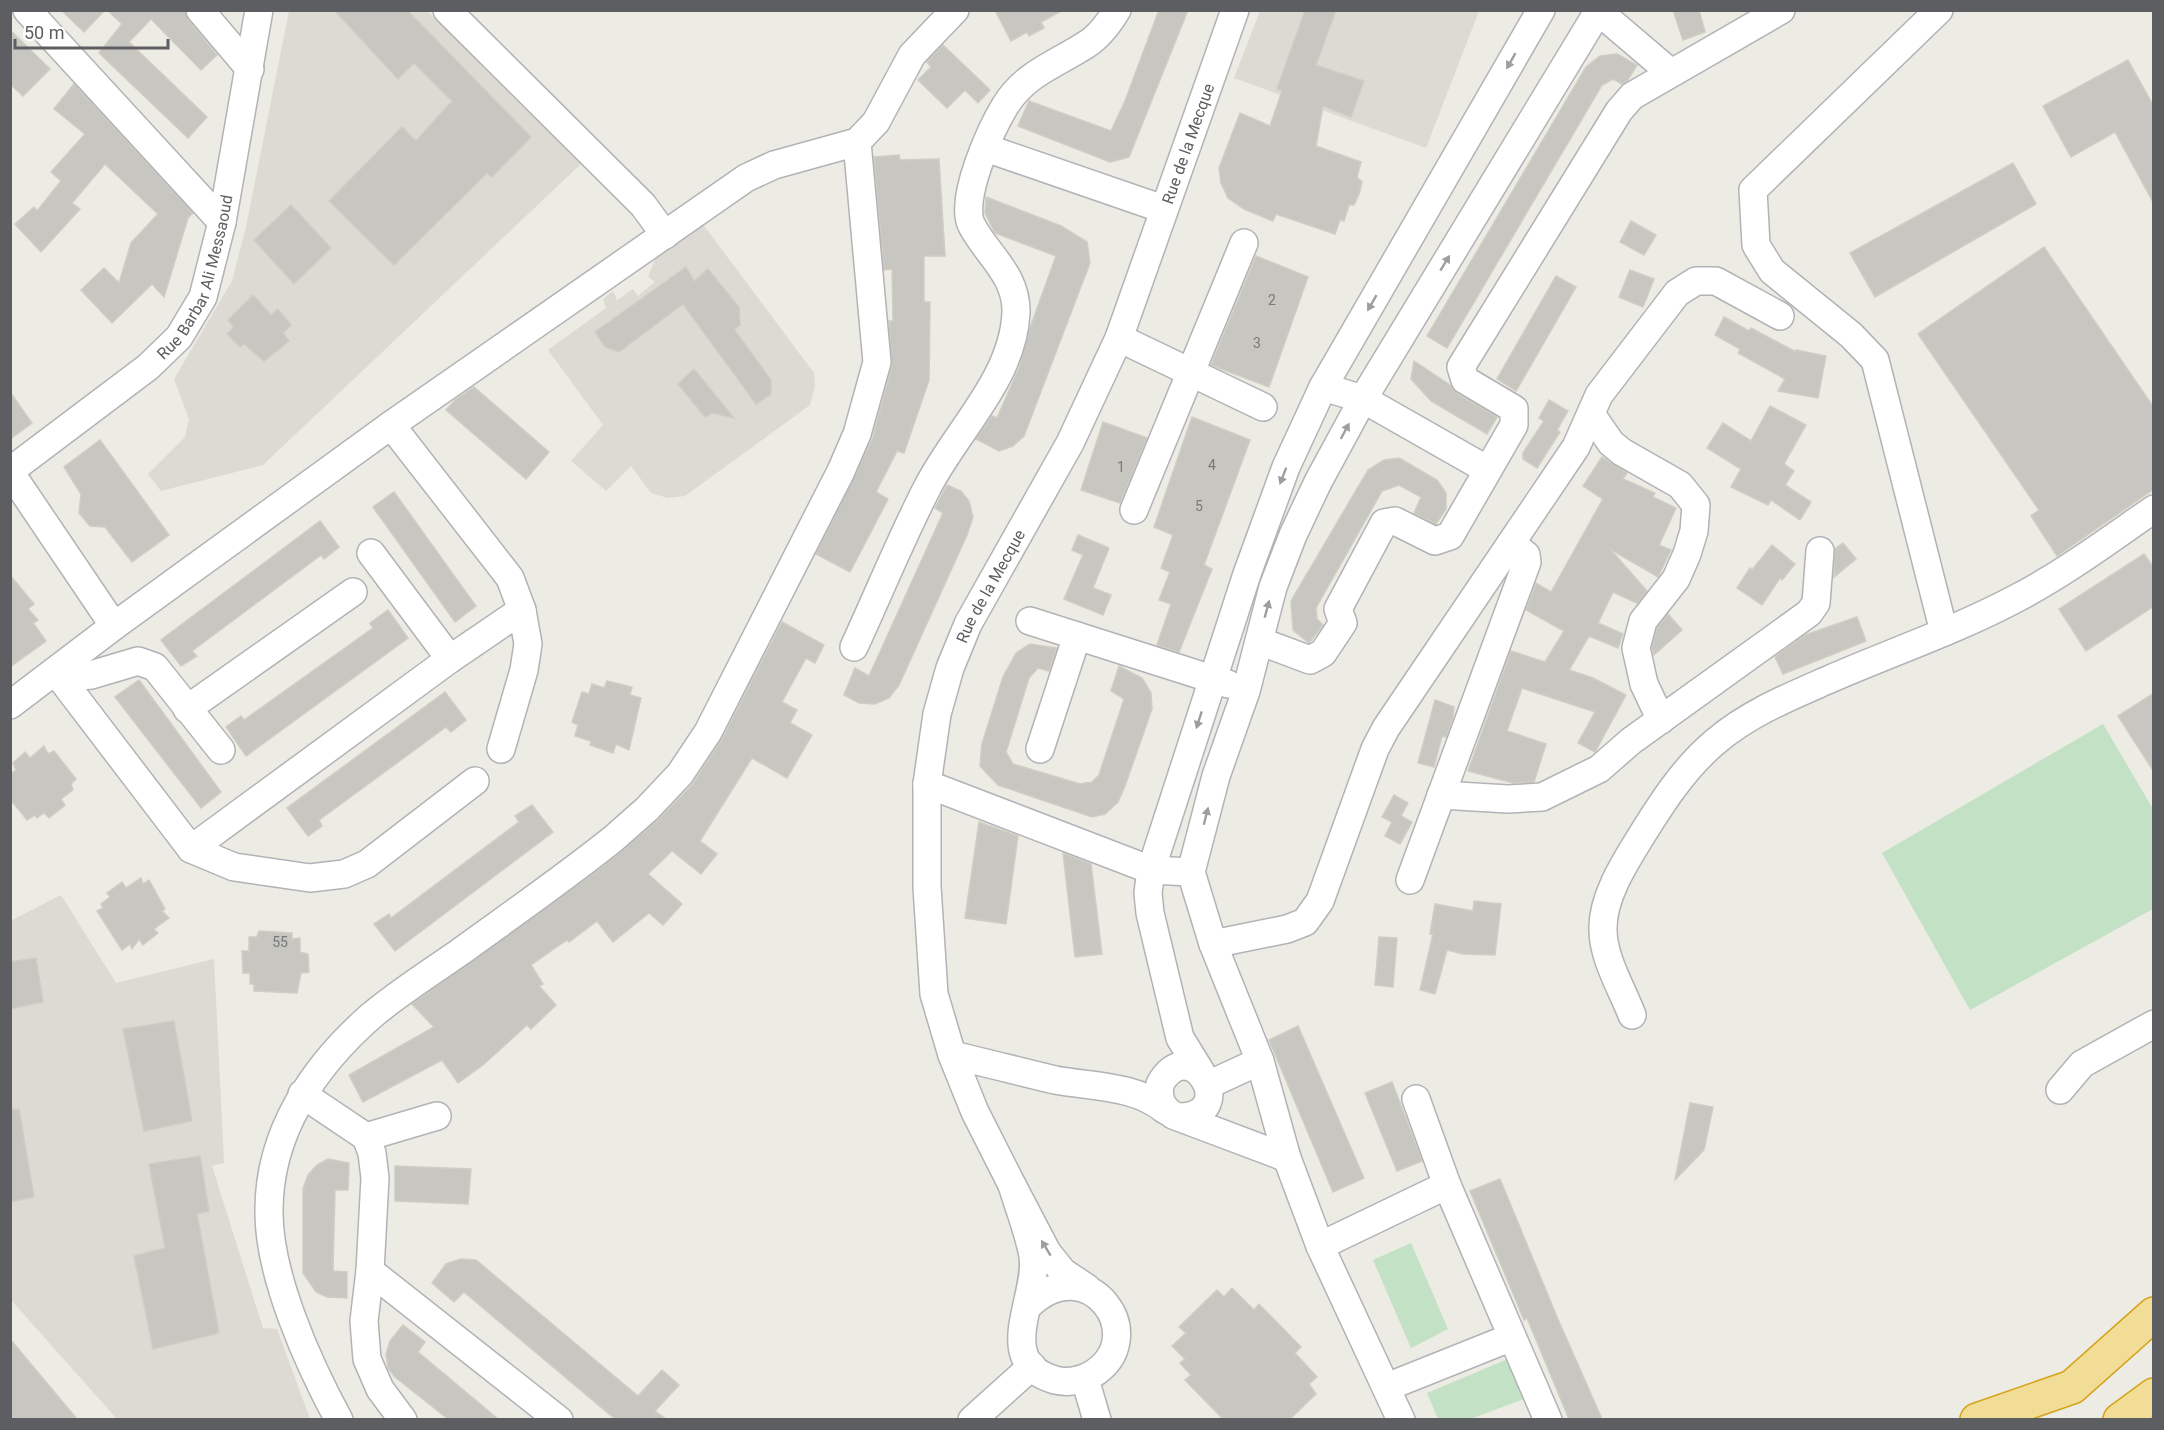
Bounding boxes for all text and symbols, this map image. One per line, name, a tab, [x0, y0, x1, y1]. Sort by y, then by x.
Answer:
scale bar	[15, 12, 168, 50]
text: 50 m	[24, 22, 64, 43]
one-way arrow	[1506, 53, 1517, 69]
street label: Rue de la Mecque	[1158, 81, 1218, 206]
street label: Rue Barbar Ali Messaoud	[153, 193, 236, 363]
one-way arrow	[1440, 255, 1451, 271]
house number: 2	[1268, 292, 1276, 308]
one-way arrow	[1366, 295, 1377, 311]
house number: 3	[1253, 335, 1261, 351]
one-way arrow	[1340, 422, 1350, 439]
house number: 4	[1208, 457, 1216, 473]
house number: 1	[1117, 459, 1125, 475]
one-way arrow	[1278, 467, 1287, 485]
house number: 5	[1195, 498, 1203, 514]
street label: Rue de la Mecque	[952, 526, 1029, 646]
one-way arrow	[1263, 600, 1273, 618]
one-way arrow	[1194, 711, 1203, 729]
one-way arrow	[1201, 806, 1211, 825]
house number: 55	[272, 934, 288, 950]
one-way arrow	[1041, 1240, 1052, 1256]

